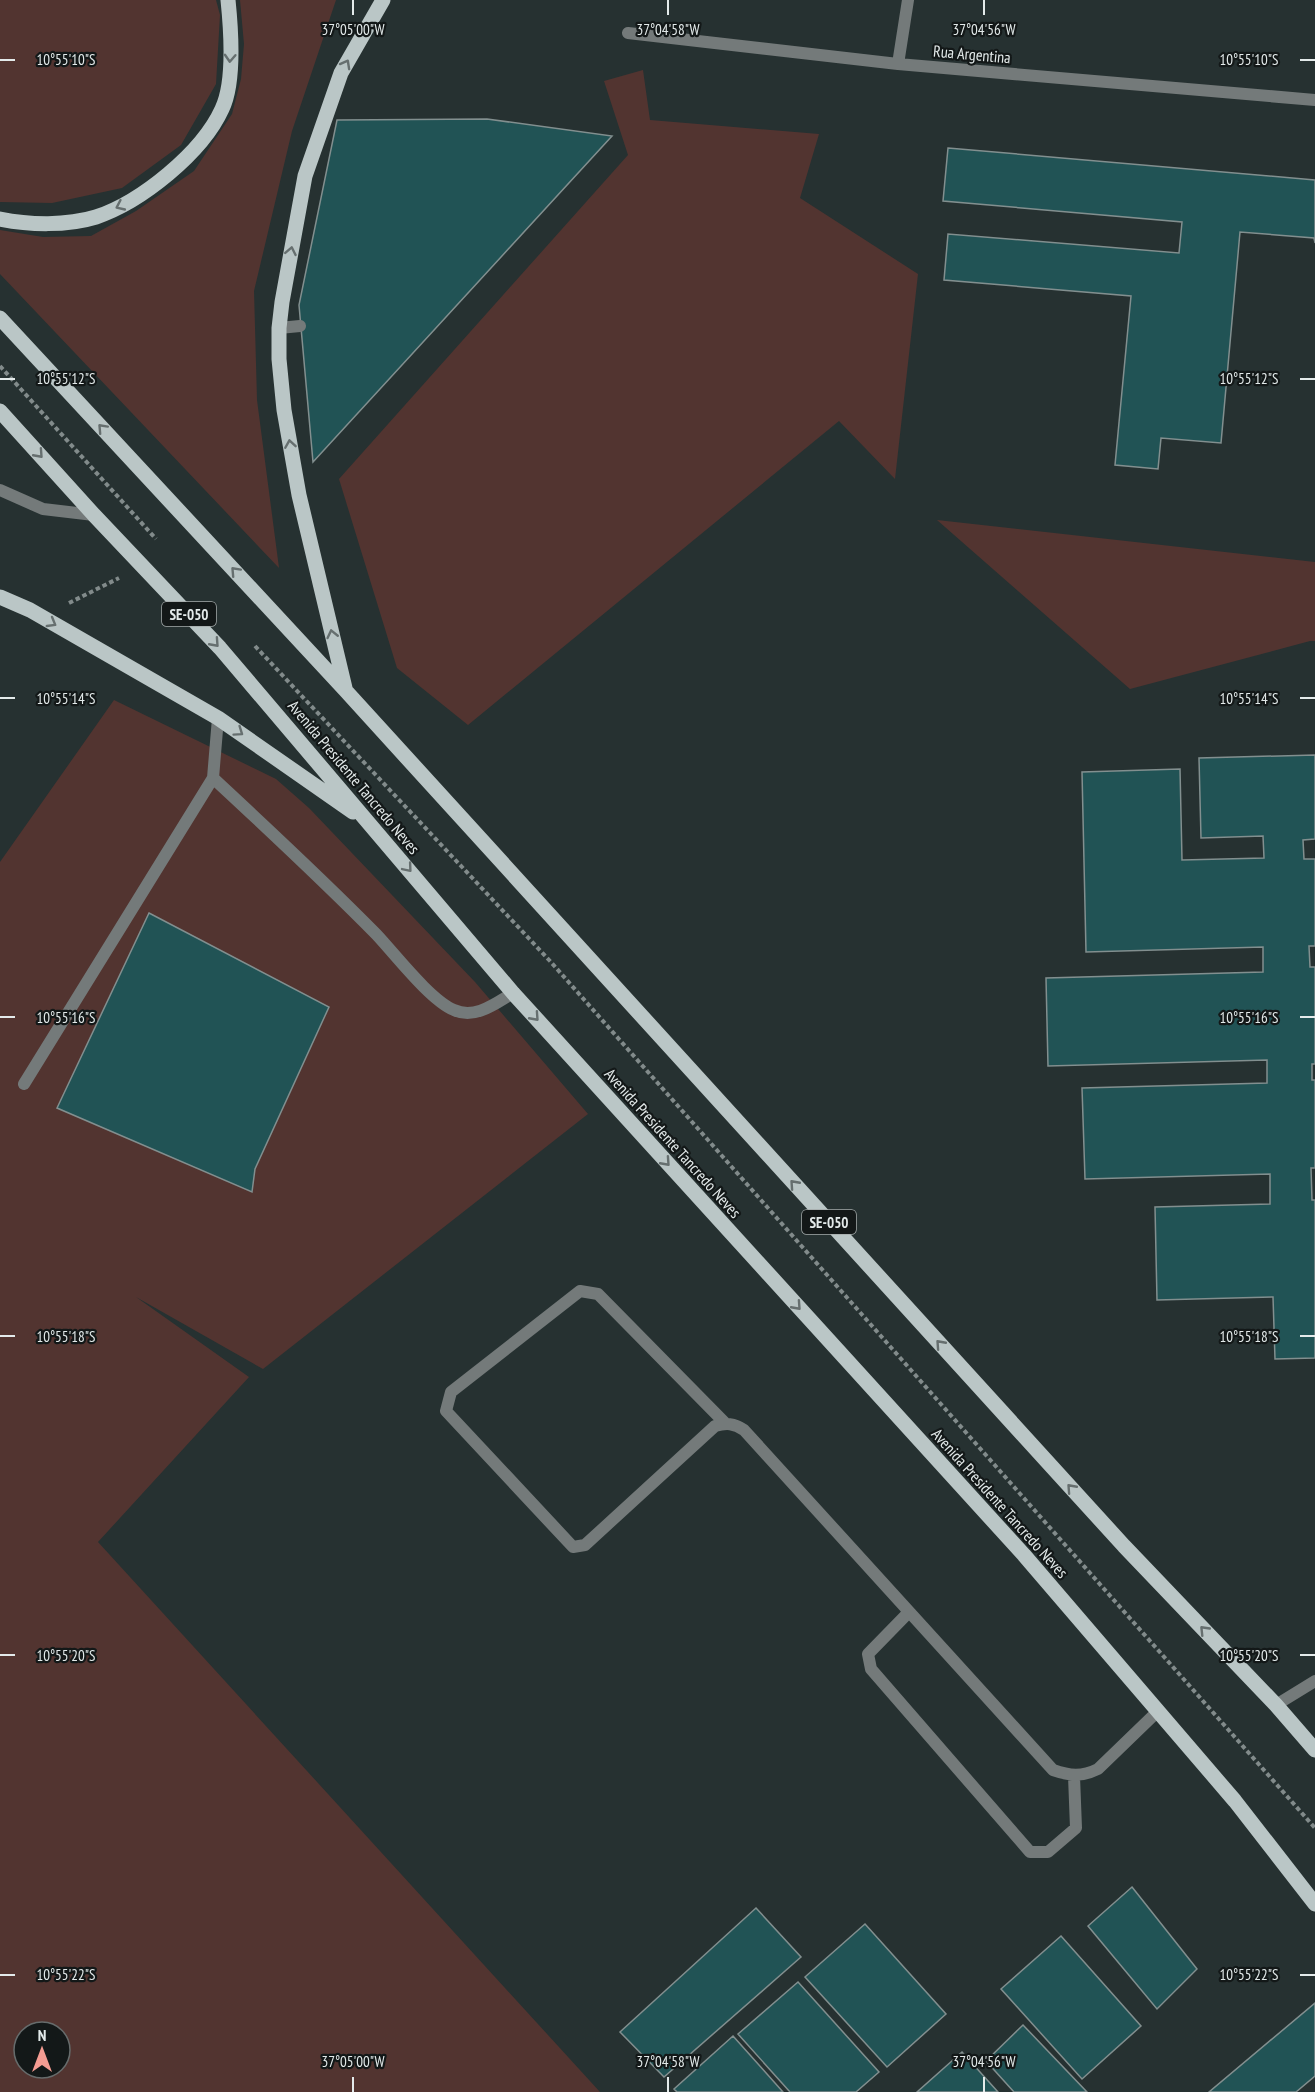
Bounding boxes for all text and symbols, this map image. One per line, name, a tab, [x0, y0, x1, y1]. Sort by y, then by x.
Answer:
text: 37°05'00"W	[321, 20, 385, 39]
text: 37°04'58"W	[636, 20, 700, 39]
text: 37°04'56"W	[952, 20, 1016, 39]
street label: Rua Argentina	[932, 41, 1012, 67]
text: 10°55'10"S	[36, 50, 96, 69]
text: 10°55'10"S	[1219, 50, 1279, 69]
one-way arrow	[223, 54, 236, 63]
one-way arrow	[339, 60, 350, 70]
one-way arrow	[115, 198, 126, 210]
one-way arrow	[284, 246, 297, 256]
text: 10°55'12"S	[36, 369, 96, 388]
text: 10°55'12"S	[1219, 369, 1279, 388]
one-way arrow	[98, 424, 109, 435]
one-way arrow	[284, 439, 297, 449]
one-way arrow	[32, 447, 43, 458]
one-way arrow	[231, 567, 242, 578]
road number: SE-050	[162, 602, 216, 626]
one-way arrow	[46, 616, 56, 627]
one-way arrow	[327, 629, 340, 639]
one-way arrow	[208, 636, 219, 647]
text: 10°55'14"S	[36, 689, 96, 708]
text: 10°55'14"S	[1219, 689, 1279, 708]
street label: Avenida Presidente Tancredo Neves	[284, 696, 424, 858]
one-way arrow	[232, 725, 243, 736]
one-way arrow	[401, 861, 412, 872]
text: 10°55'16"S	[36, 1008, 96, 1027]
text: 10°55'16"S	[1219, 1008, 1279, 1027]
one-way arrow	[528, 1010, 539, 1021]
street label: Avenida Presidente Tancredo Neves	[601, 1064, 745, 1222]
one-way arrow	[659, 1155, 670, 1165]
one-way arrow	[790, 1180, 801, 1191]
road number: SE-050	[802, 1210, 856, 1234]
one-way arrow	[790, 1299, 801, 1310]
text: 10°55'18"S	[36, 1327, 96, 1346]
text: 10°55'18"S	[1219, 1327, 1279, 1346]
one-way arrow	[936, 1340, 947, 1350]
street label: Avenida Presidente Tancredo Neves	[928, 1424, 1072, 1582]
one-way arrow	[1067, 1484, 1078, 1495]
one-way arrow	[1201, 1626, 1212, 1637]
text: 10°55'20"S	[36, 1646, 96, 1665]
text: 10°55'20"S	[1219, 1646, 1279, 1665]
text: 10°55'22"S	[36, 1965, 96, 1984]
text: 10°55'22"S	[1219, 1965, 1279, 1984]
north arrow	[12, 2020, 72, 2080]
text: N	[38, 2025, 46, 2045]
text: 37°05'00"W	[321, 2052, 385, 2071]
text: 37°04'58"W	[636, 2052, 700, 2071]
text: 37°04'56"W	[952, 2052, 1016, 2071]

